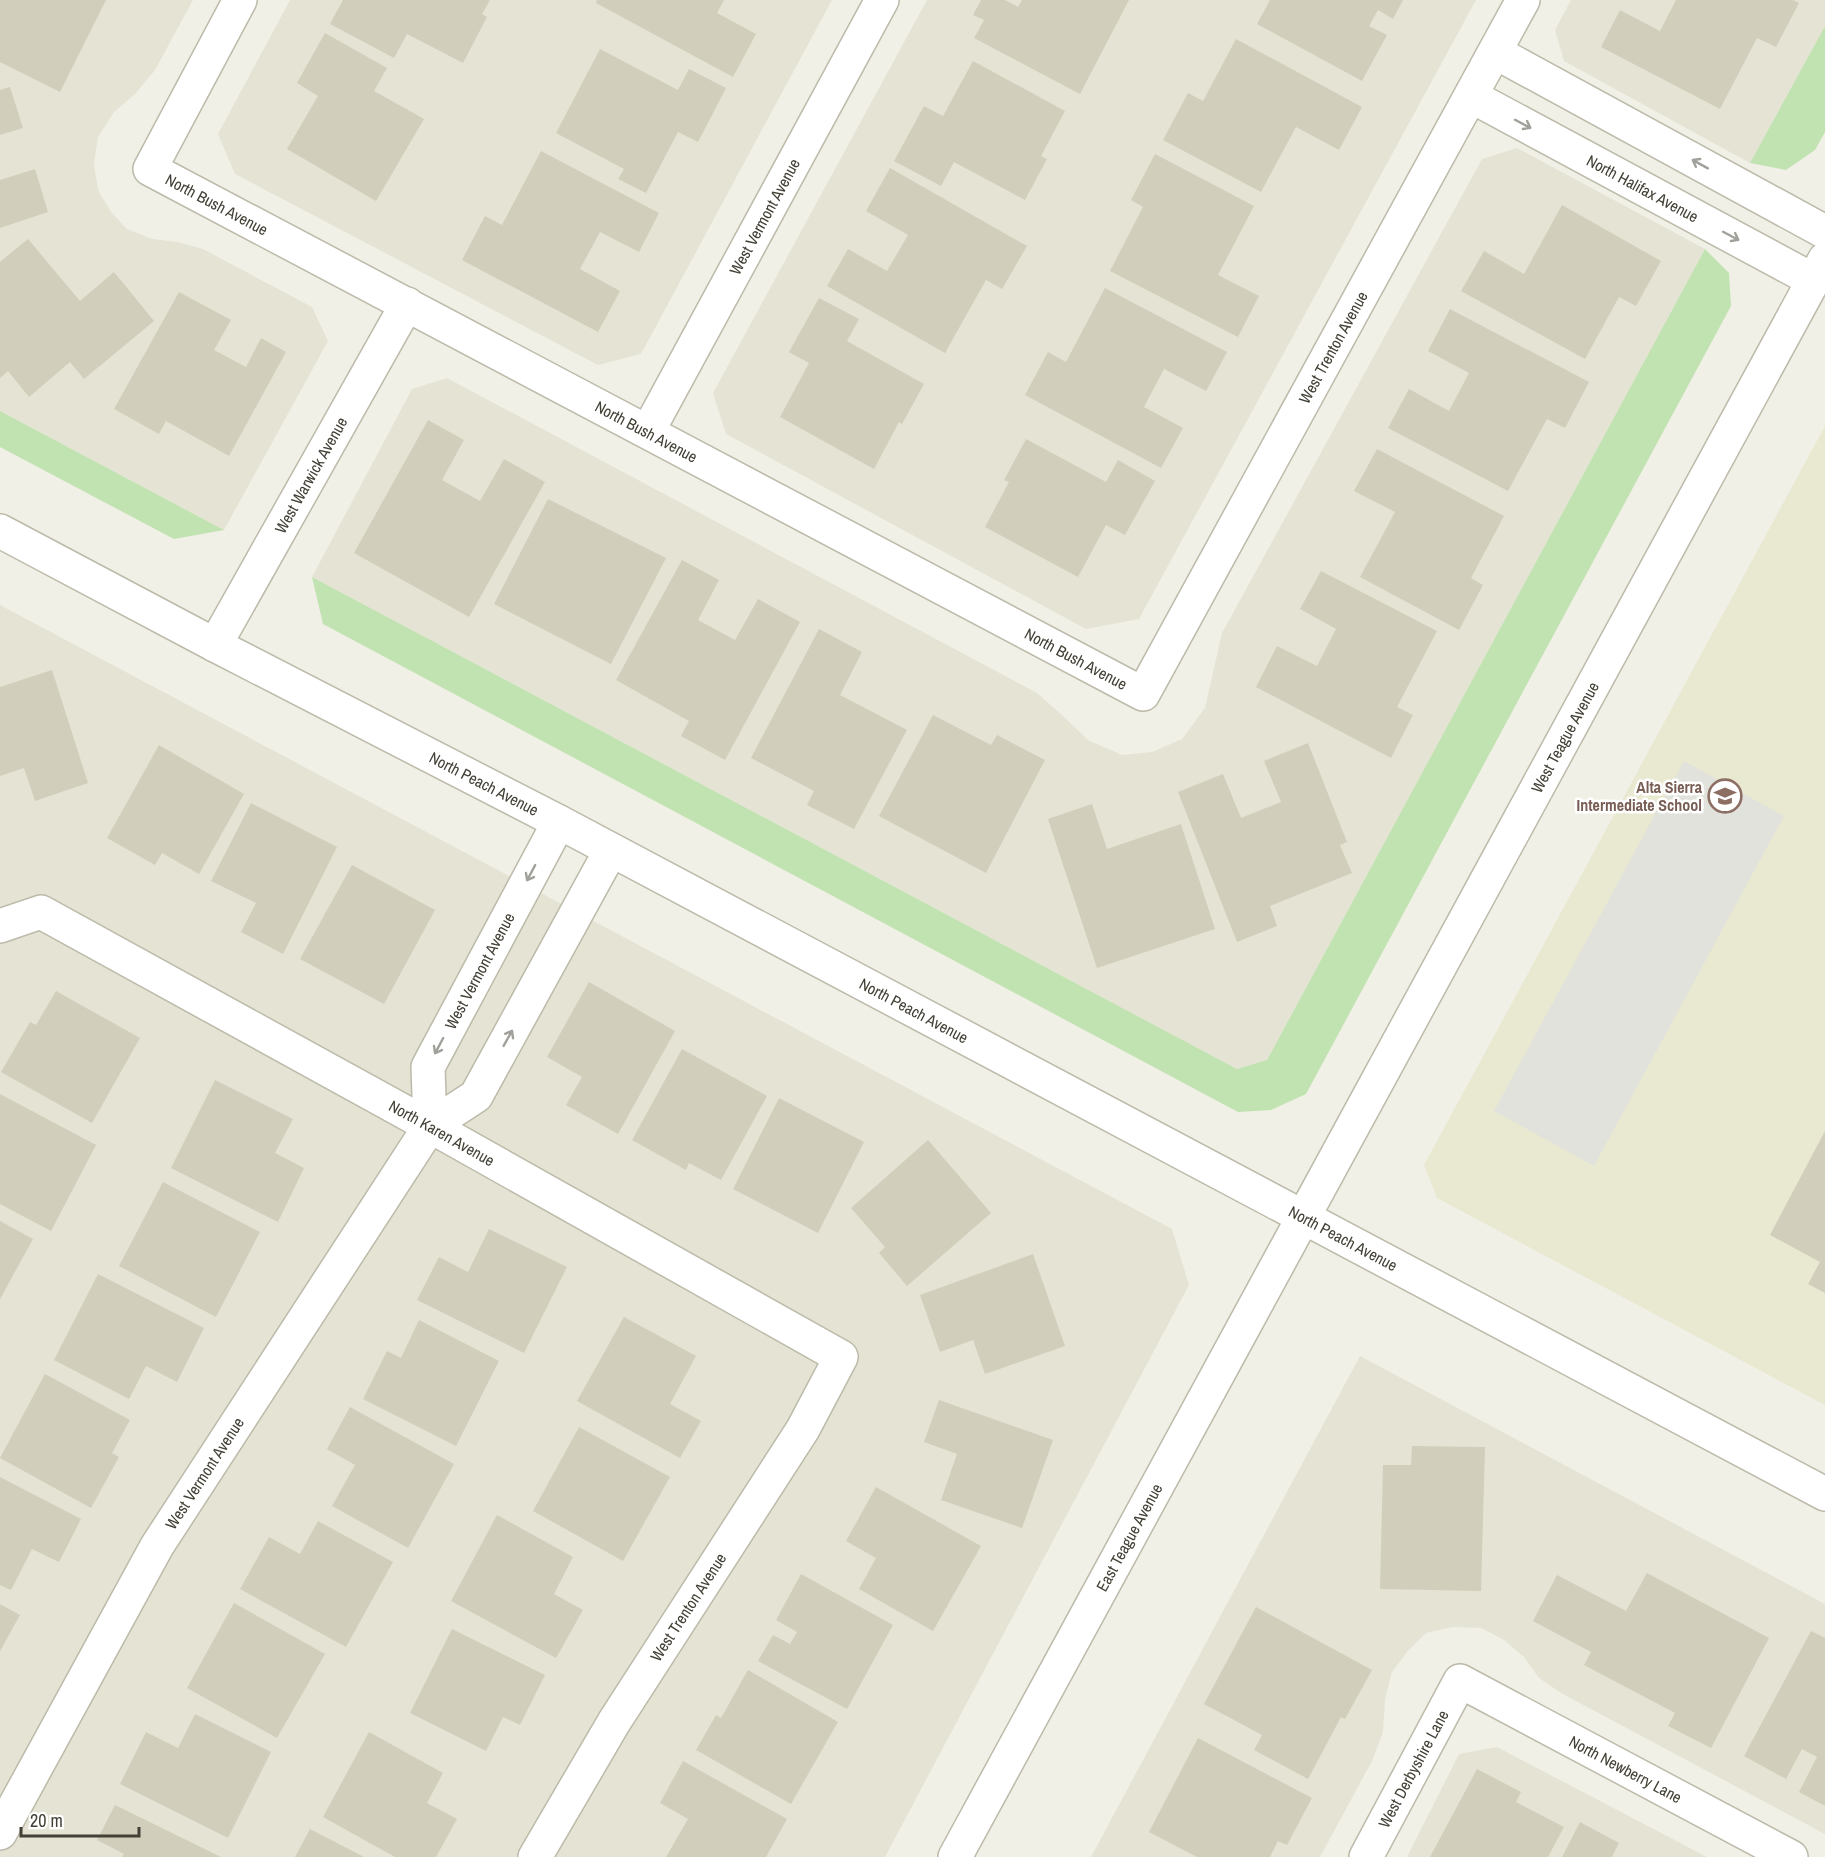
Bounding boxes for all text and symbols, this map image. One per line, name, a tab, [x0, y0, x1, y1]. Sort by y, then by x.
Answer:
one-way arrow	[1513, 119, 1531, 130]
street label: North Halifax Avenue	[1583, 149, 1702, 227]
street label: West Vermont Avenue	[724, 154, 805, 279]
one-way arrow	[1692, 158, 1709, 170]
street label: North Bush Avenue	[162, 168, 272, 240]
one-way arrow	[1722, 231, 1740, 242]
street label: West Trenton Avenue	[1293, 287, 1373, 407]
street label: North Bush Avenue	[591, 395, 701, 468]
street label: West Warwick Avenue	[269, 413, 352, 537]
street label: North Bush Avenue	[1021, 623, 1131, 695]
street label: West Teague Avenue	[1525, 678, 1604, 797]
street label: North Peach Avenue	[426, 746, 543, 821]
place label: Alta Sierra Intermediate School	[1577, 776, 1703, 816]
school or university icon: Alta Sierra Intermediate School	[1707, 778, 1743, 814]
one-way arrow	[525, 864, 536, 882]
street label: West Vermont Avenue	[439, 909, 520, 1033]
street label: North Peach Avenue	[856, 972, 972, 1048]
one-way arrow	[502, 1030, 514, 1047]
one-way arrow	[433, 1036, 445, 1054]
street label: North Karen Avenue	[385, 1095, 499, 1171]
street label: North Peach Avenue	[1285, 1200, 1401, 1276]
street label: West Vermont Avenue	[160, 1413, 249, 1533]
street label: East Teague Avenue	[1091, 1479, 1167, 1595]
street label: West Trenton Avenue	[645, 1549, 731, 1665]
street label: West Derbyshire Lane	[1373, 1706, 1454, 1831]
street label: North Newberry Lane	[1565, 1730, 1686, 1808]
scale bar	[21, 1800, 140, 1838]
text: 20 m	[30, 1808, 63, 1833]

